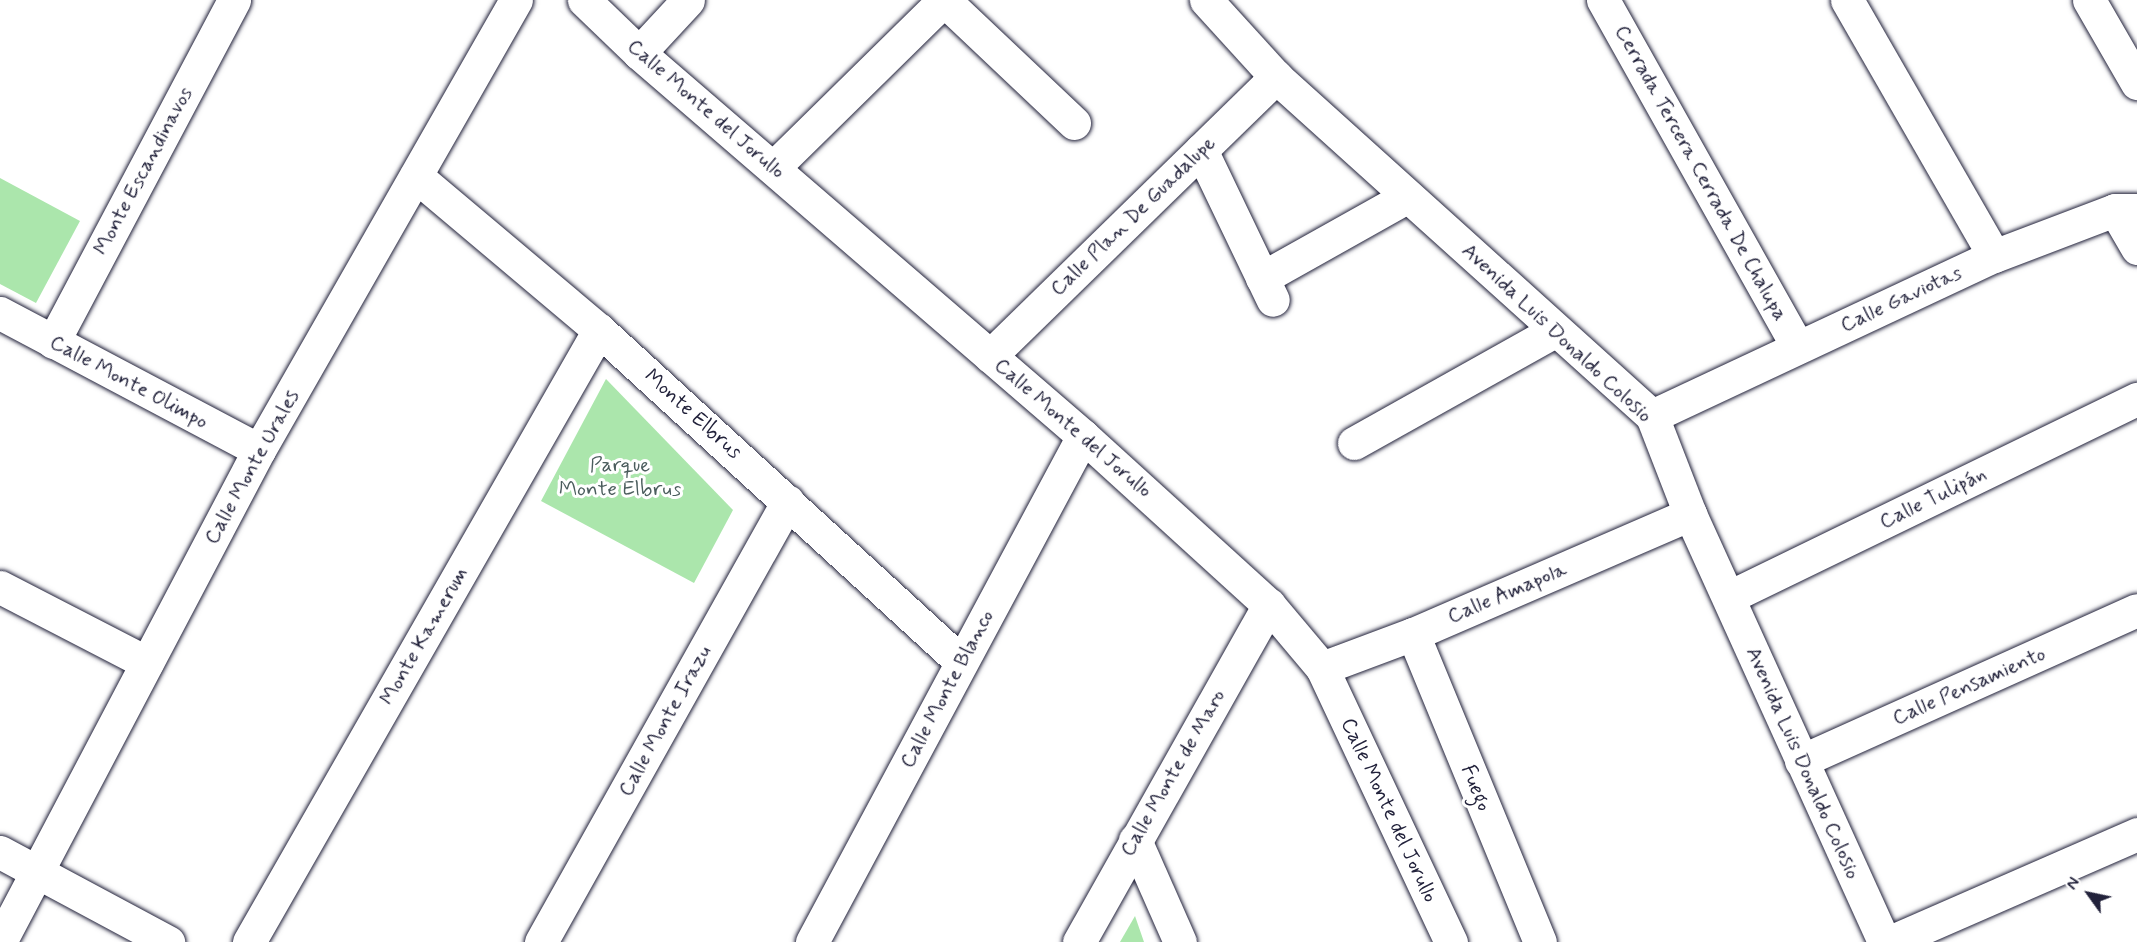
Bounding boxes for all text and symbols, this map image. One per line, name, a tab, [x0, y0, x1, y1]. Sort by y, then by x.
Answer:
street label: Cerrada Tercera Cerrada De Chalupa	[1609, 22, 1793, 324]
street label: Calle Monte del Jorullo	[623, 34, 789, 184]
street label: Monte Escandinavos	[88, 83, 198, 259]
street label: Calle Plan De Guadalupe	[1045, 131, 1221, 301]
street label: Avenida Luis Donaldo Colosio	[1457, 238, 1657, 428]
street label: Calle Gaviotas	[1839, 261, 1963, 337]
street label: Calle Monte Olimpo	[45, 330, 213, 434]
street label: Calle Monte del Jorullo	[990, 353, 1156, 503]
street label: Monte Elbrus	[640, 364, 746, 464]
street label: Calle Monte Urales	[200, 386, 304, 548]
park label: Parque Monte Elbrus	[560, 452, 680, 502]
street label: Calle Tulipán	[1878, 462, 1988, 534]
street label: Calle Amapola	[1445, 557, 1569, 629]
street label: Monte Kamerum	[374, 562, 474, 710]
street label: Calle Monte Blanco	[894, 605, 1000, 773]
street label: Calle Pensamiento	[1889, 641, 2049, 731]
street label: Calle Monte Irazu	[613, 642, 717, 800]
street label: Avenida Luis Donaldo Colosio	[1741, 643, 1865, 883]
street label: Calle Monte de Maro	[1115, 686, 1231, 860]
street label: Calle Monte del Jorullo	[1336, 715, 1442, 905]
street label: Fuego	[1455, 761, 1497, 815]
north arrow	[2059, 864, 2119, 924]
text: N	[2062, 874, 2085, 894]

